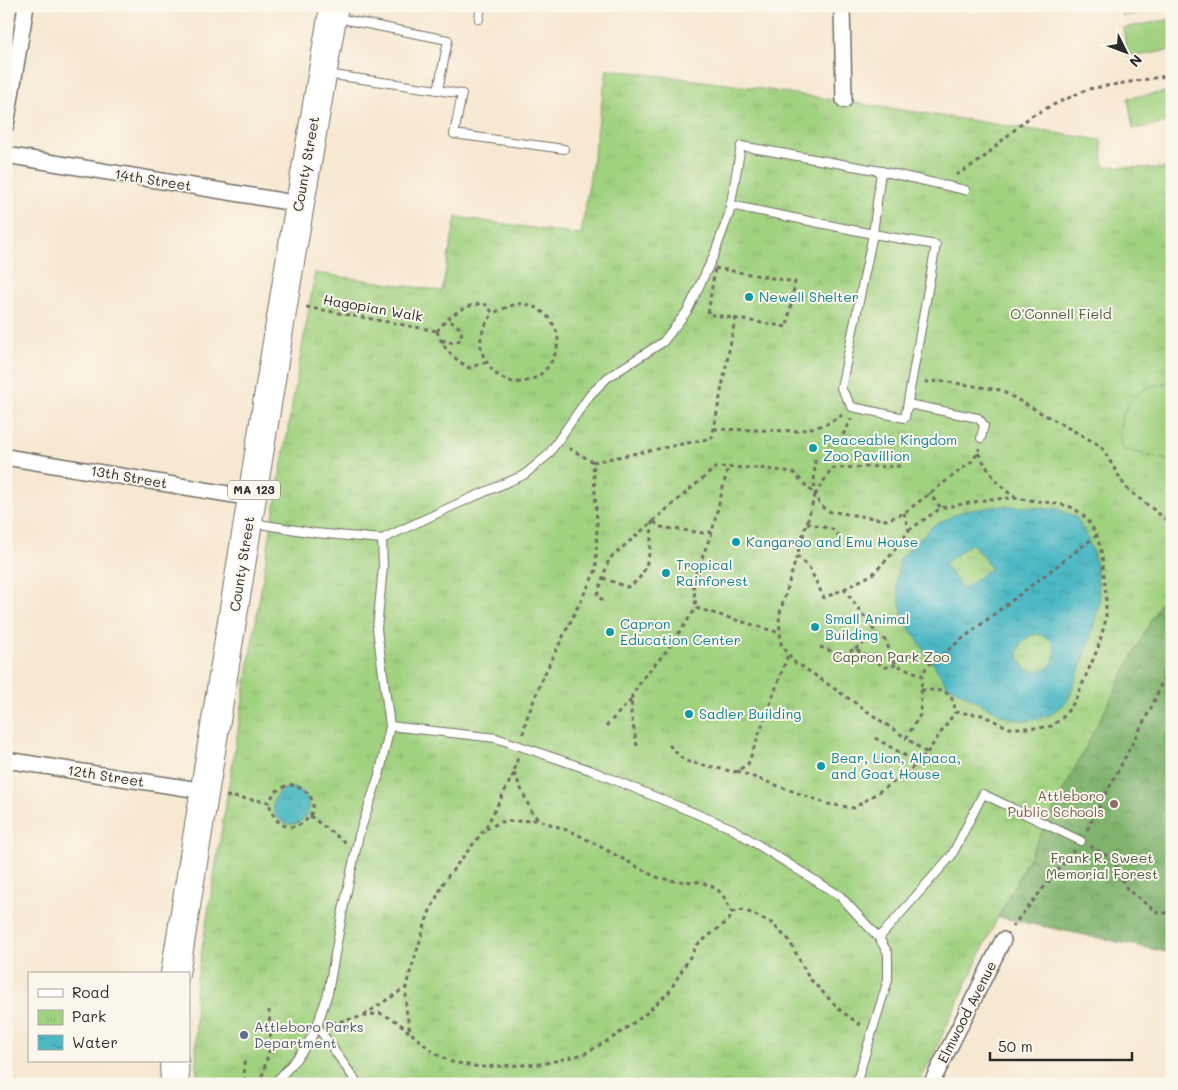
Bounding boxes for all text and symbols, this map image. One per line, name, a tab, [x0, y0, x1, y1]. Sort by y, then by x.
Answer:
north arrow	[1100, 28, 1150, 78]
text: N	[1125, 51, 1147, 71]
street label: County Street	[288, 115, 323, 213]
street label: 14th Street	[113, 164, 193, 195]
place label: Newell Shelter	[759, 287, 859, 306]
street label: Hagopian Walk	[322, 289, 424, 326]
marker: Newell Shelter	[743, 291, 755, 303]
park label: O'Connell Field	[1010, 304, 1112, 323]
place label: Peaceable Kingdom Zoo Pavillion	[823, 430, 957, 465]
marker: Peaceable Kingdom Zoo Pavillion	[807, 442, 819, 454]
street label: 13th Street	[89, 460, 169, 493]
road number: MA 123	[228, 480, 280, 500]
street label: County Street	[225, 515, 258, 613]
place label: Kangaroo and Emu House	[746, 532, 919, 551]
marker: Kangaroo and Emu House	[730, 536, 742, 548]
place label: Tropical Rainforest	[676, 555, 748, 590]
marker: Tropical Rainforest	[660, 567, 672, 579]
place label: Small Animal Building	[825, 609, 909, 644]
place label: Capron Education Center	[620, 614, 741, 649]
marker: Small Animal Building	[809, 621, 821, 633]
marker: Capron Education Center	[604, 626, 616, 638]
park label: Capron Park Zoo	[832, 647, 950, 666]
place label: Sadler Building	[699, 704, 801, 723]
marker: Sadler Building	[683, 708, 695, 720]
place label: Bear, Lion, Alpaca, and Goat House	[831, 748, 961, 783]
street label: 12th Street	[66, 760, 146, 791]
marker: Bear, Lion, Alpaca, and Goat House	[815, 760, 827, 772]
place label: Attleboro Public Schools	[1007, 786, 1104, 821]
marker: Attleboro Public Schools	[1108, 798, 1120, 810]
park label: Frank R. Sweet Memorial Forest	[1046, 848, 1158, 883]
street label: Elmwood Avenue	[933, 958, 1000, 1066]
legend	[28, 972, 190, 1062]
text: Road	[72, 982, 109, 1002]
text: Park	[72, 1006, 106, 1026]
place label: Attleboro Parks Department	[254, 1017, 364, 1052]
marker: Attleboro Parks Department	[238, 1029, 250, 1041]
scale bar	[990, 1030, 1133, 1062]
text: Water	[72, 1032, 118, 1052]
text: 50 m	[998, 1036, 1033, 1056]

